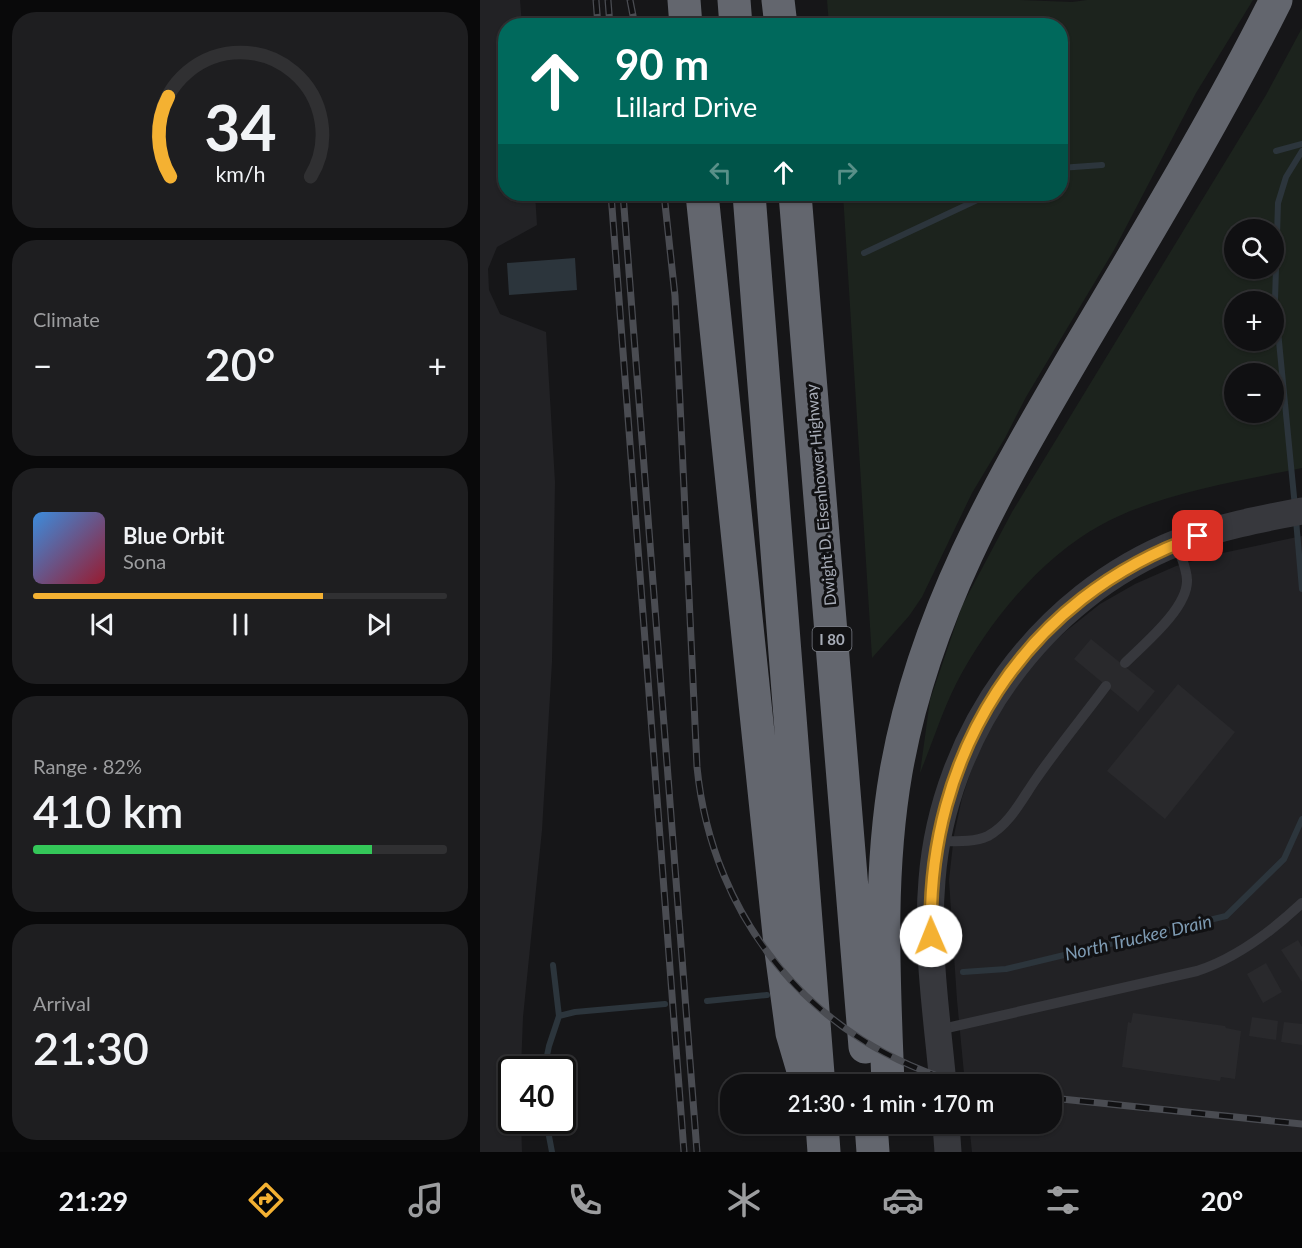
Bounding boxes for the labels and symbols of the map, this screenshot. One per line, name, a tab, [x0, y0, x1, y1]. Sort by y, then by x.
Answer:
street label: Dwight D. Eisenhower Highway	[801, 383, 839, 607]
pin	[1172, 510, 1223, 561]
road number: I 80	[812, 627, 852, 651]
position arrow	[899, 904, 963, 968]
water label: North Truckee Drain	[1062, 909, 1214, 965]
speed limit sign: 40	[498, 1056, 576, 1134]

